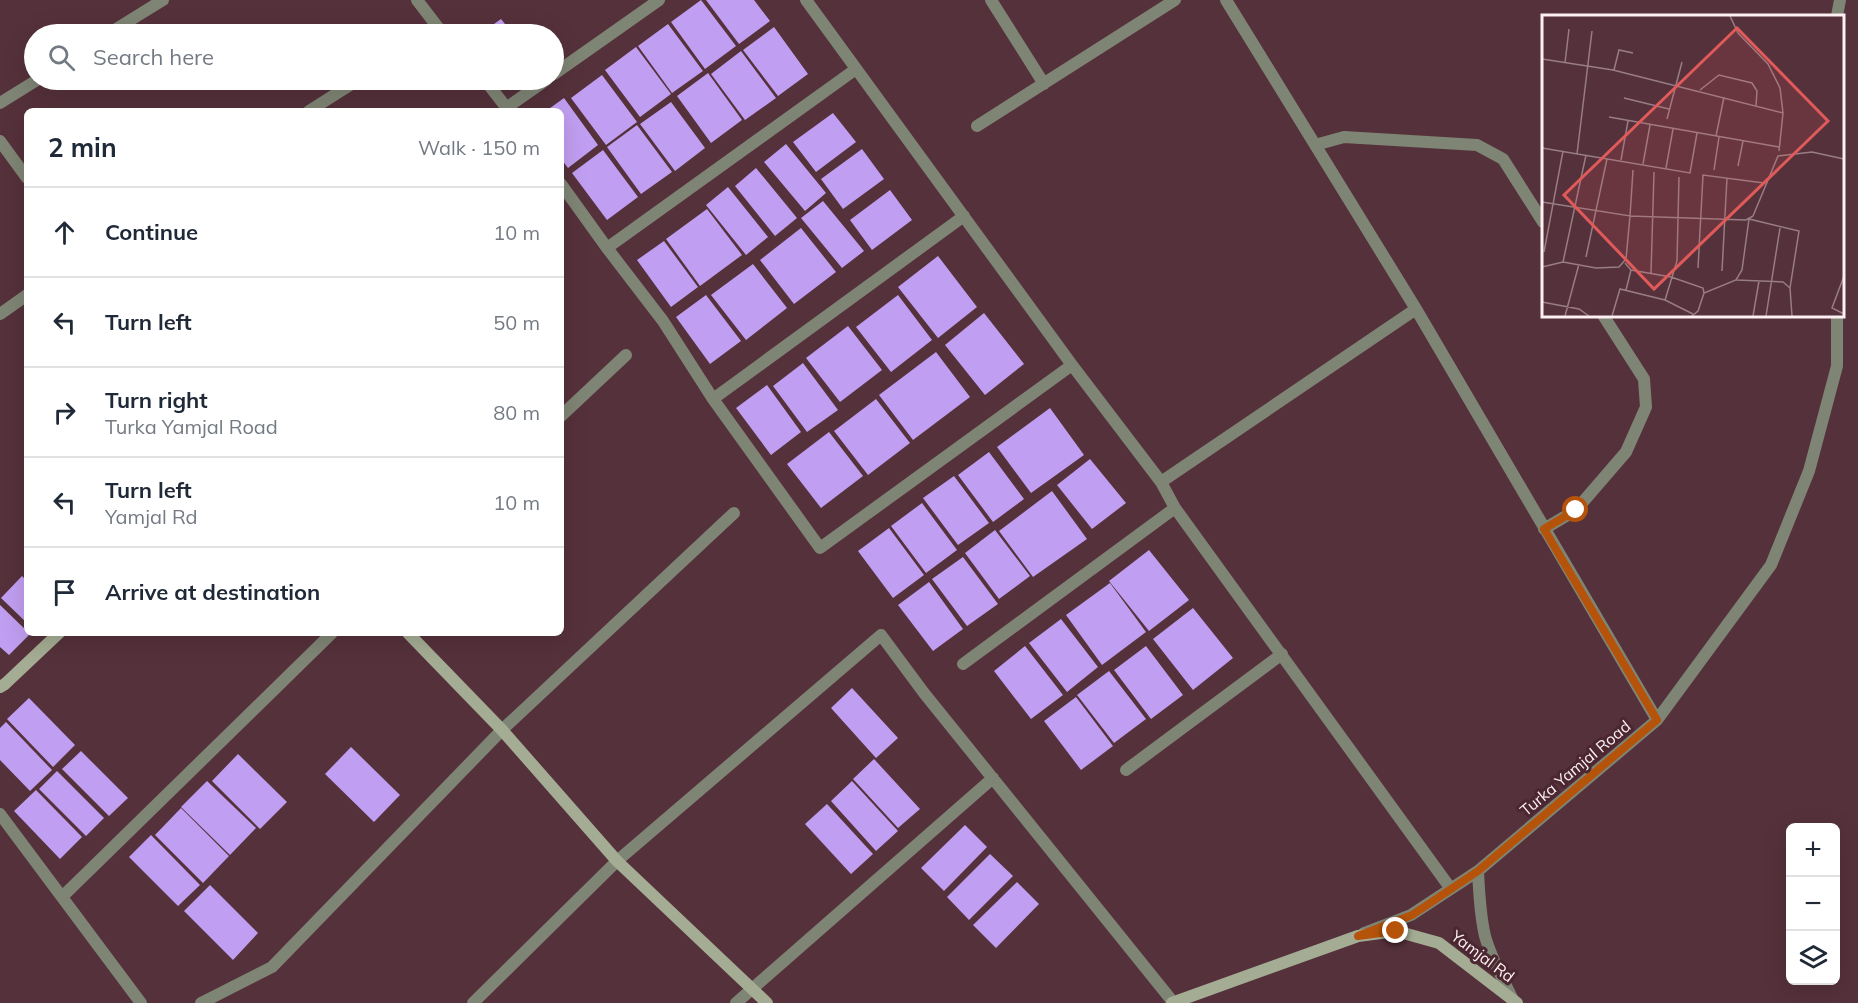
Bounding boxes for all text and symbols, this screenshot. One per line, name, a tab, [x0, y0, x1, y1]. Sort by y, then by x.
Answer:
inset map	[1542, 15, 1843, 316]
search box	[24, 24, 564, 90]
icon: search	[45, 41, 78, 74]
text: Search here	[93, 43, 214, 71]
text: 2 min	[48, 131, 117, 164]
text: Walk · 150 m	[418, 135, 540, 160]
icon: ahead	[48, 216, 81, 249]
text: Continue	[105, 218, 198, 246]
text: 10 m	[493, 220, 540, 245]
icon: left	[48, 306, 81, 339]
text: Turn left	[105, 308, 192, 336]
text: 50 m	[493, 310, 540, 335]
text: Turn right	[105, 386, 208, 414]
icon: right	[48, 396, 81, 429]
text: 80 m	[493, 400, 540, 425]
text: Turka Yamjal Road	[105, 414, 278, 439]
text: Turn left	[105, 476, 192, 504]
icon: left	[48, 486, 81, 519]
text: 10 m	[493, 490, 540, 515]
route start	[1562, 496, 1588, 522]
text: Yamjal Rd	[105, 504, 198, 529]
icon: arrive	[48, 576, 81, 609]
text: Arrive at destination	[105, 578, 320, 606]
street label: Turka Yamjal Road	[1516, 716, 1634, 820]
map controls	[1786, 823, 1840, 985]
button: +	[1786, 823, 1840, 877]
button: −	[1786, 877, 1840, 931]
route end	[1382, 917, 1408, 943]
street label: Yamjal Rd	[1447, 925, 1519, 986]
button: layers	[1786, 931, 1840, 985]

